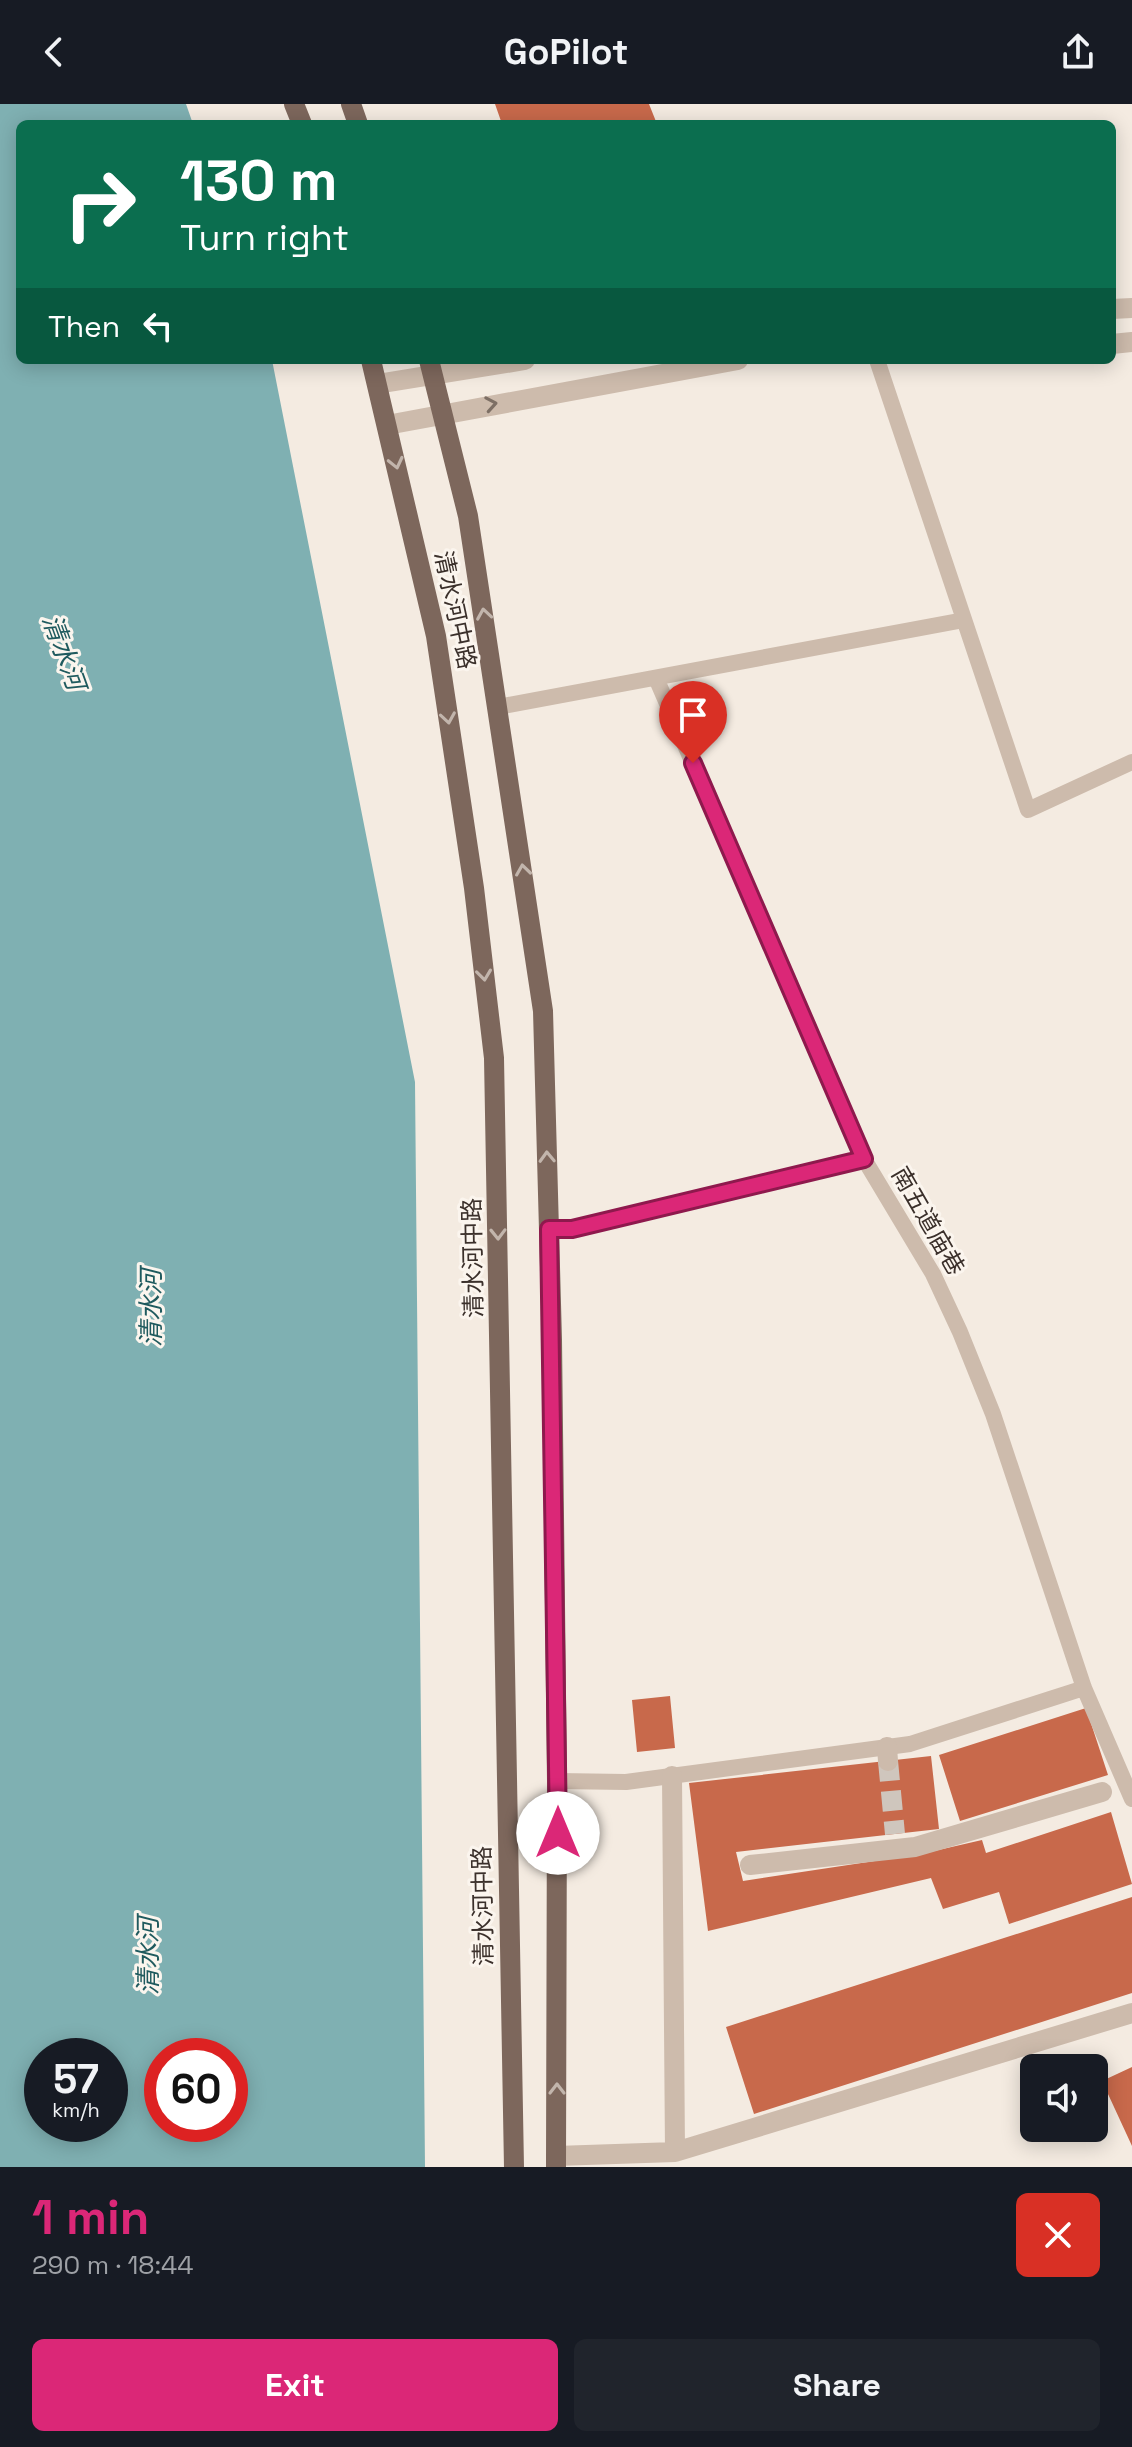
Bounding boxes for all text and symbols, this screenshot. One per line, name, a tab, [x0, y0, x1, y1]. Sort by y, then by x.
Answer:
text: GoPilot	[504, 29, 628, 75]
icon: back	[32, 30, 76, 74]
icon: share	[1056, 30, 1100, 74]
text: 130 m	[180, 145, 338, 216]
icon: right	[48, 152, 152, 256]
text: Turn right	[180, 215, 349, 261]
icon: left	[136, 304, 180, 348]
text: Then	[48, 307, 120, 346]
one-way arrow	[484, 397, 498, 414]
one-way arrow	[387, 456, 404, 469]
street label: 清水河中路	[428, 548, 483, 672]
one-way arrow	[476, 607, 493, 620]
water label: 清水河	[35, 610, 95, 699]
pin	[659, 681, 727, 763]
icon: arrive	[671, 693, 715, 737]
one-way arrow	[439, 711, 456, 724]
one-way arrow	[515, 864, 532, 877]
one-way arrow	[476, 969, 493, 982]
one-way arrow	[538, 1150, 555, 1163]
street label: 南五道庙巷	[885, 1161, 972, 1280]
street label: 清水河中路	[456, 1198, 489, 1318]
one-way arrow	[490, 1228, 507, 1241]
water label: 清水河	[134, 1264, 168, 1347]
position arrow	[516, 1791, 600, 1875]
street label: 清水河中路	[466, 1846, 499, 1966]
water label: 清水河	[131, 1912, 165, 1995]
speed limit sign: 60	[144, 2038, 248, 2142]
text: 57	[53, 2054, 99, 2105]
map controls	[1020, 2054, 1108, 2142]
button: sound	[1020, 2054, 1108, 2142]
one-way arrow	[548, 2082, 566, 2095]
text: km/h	[52, 2097, 100, 2123]
text: 1 min	[32, 2187, 149, 2248]
button: close	[1016, 2193, 1100, 2277]
text: 290 m · 18:44	[32, 2248, 194, 2282]
button: Exit	[32, 2339, 558, 2431]
button: Share	[574, 2339, 1100, 2431]

